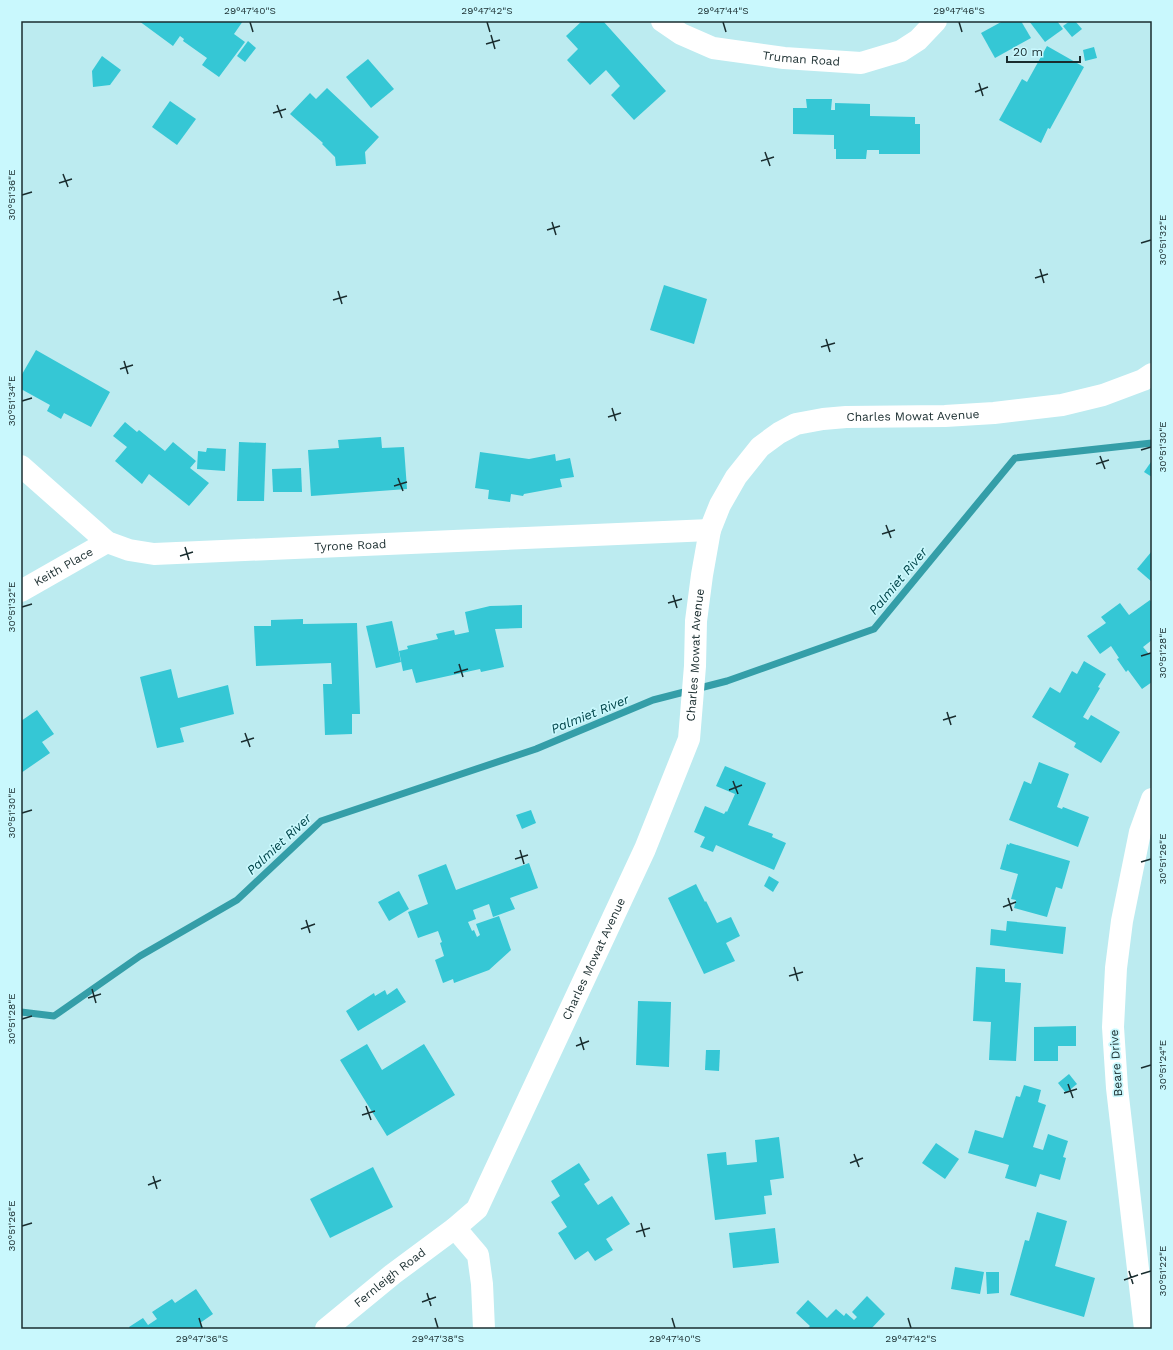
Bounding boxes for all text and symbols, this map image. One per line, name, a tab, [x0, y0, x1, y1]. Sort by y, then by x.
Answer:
text: 29°47'40"S	[224, 5, 276, 16]
text: 29°47'42"S	[461, 5, 513, 16]
text: 29°47'44"S	[697, 5, 749, 16]
text: 29°47'46"S	[933, 5, 985, 16]
scale bar	[1007, 38, 1080, 64]
text: 20 m	[1013, 45, 1043, 59]
street label: Truman Road	[762, 48, 841, 69]
text: 30°51'36"E	[6, 169, 17, 221]
text: 30°51'32"E	[1157, 215, 1168, 265]
text: 30°51'34"E	[6, 376, 17, 426]
street label: Charles Mowat Avenue	[846, 407, 980, 424]
text: 30°51'30"E	[1157, 421, 1168, 473]
street label: Tyrone Road	[314, 537, 387, 554]
street label: Keith Place	[32, 544, 96, 589]
water label: Palmiet River	[866, 544, 931, 617]
text: 30°51'32"E	[6, 582, 17, 632]
street label: Charles Mowat Avenue	[683, 588, 707, 722]
text: 30°51'28"E	[1157, 627, 1168, 679]
water label: Palmiet River	[549, 691, 632, 736]
text: 30°51'30"E	[6, 787, 17, 839]
water label: Palmiet River	[244, 810, 315, 878]
text: 30°51'26"E	[1157, 833, 1168, 885]
street label: Charles Mowat Avenue	[559, 895, 628, 1022]
text: 30°51'28"E	[6, 993, 17, 1045]
street label: Beare Drive	[1107, 1029, 1125, 1097]
text: 30°51'24"E	[1157, 1040, 1168, 1090]
text: 30°51'26"E	[6, 1200, 17, 1252]
street label: Fernleigh Road	[351, 1245, 428, 1310]
text: 30°51'22"E	[1157, 1246, 1168, 1296]
text: 29°47'36"S	[176, 1333, 228, 1344]
text: 29°47'38"S	[412, 1333, 464, 1344]
text: 29°47'40"S	[649, 1333, 701, 1344]
text: 29°47'42"S	[885, 1333, 937, 1344]

